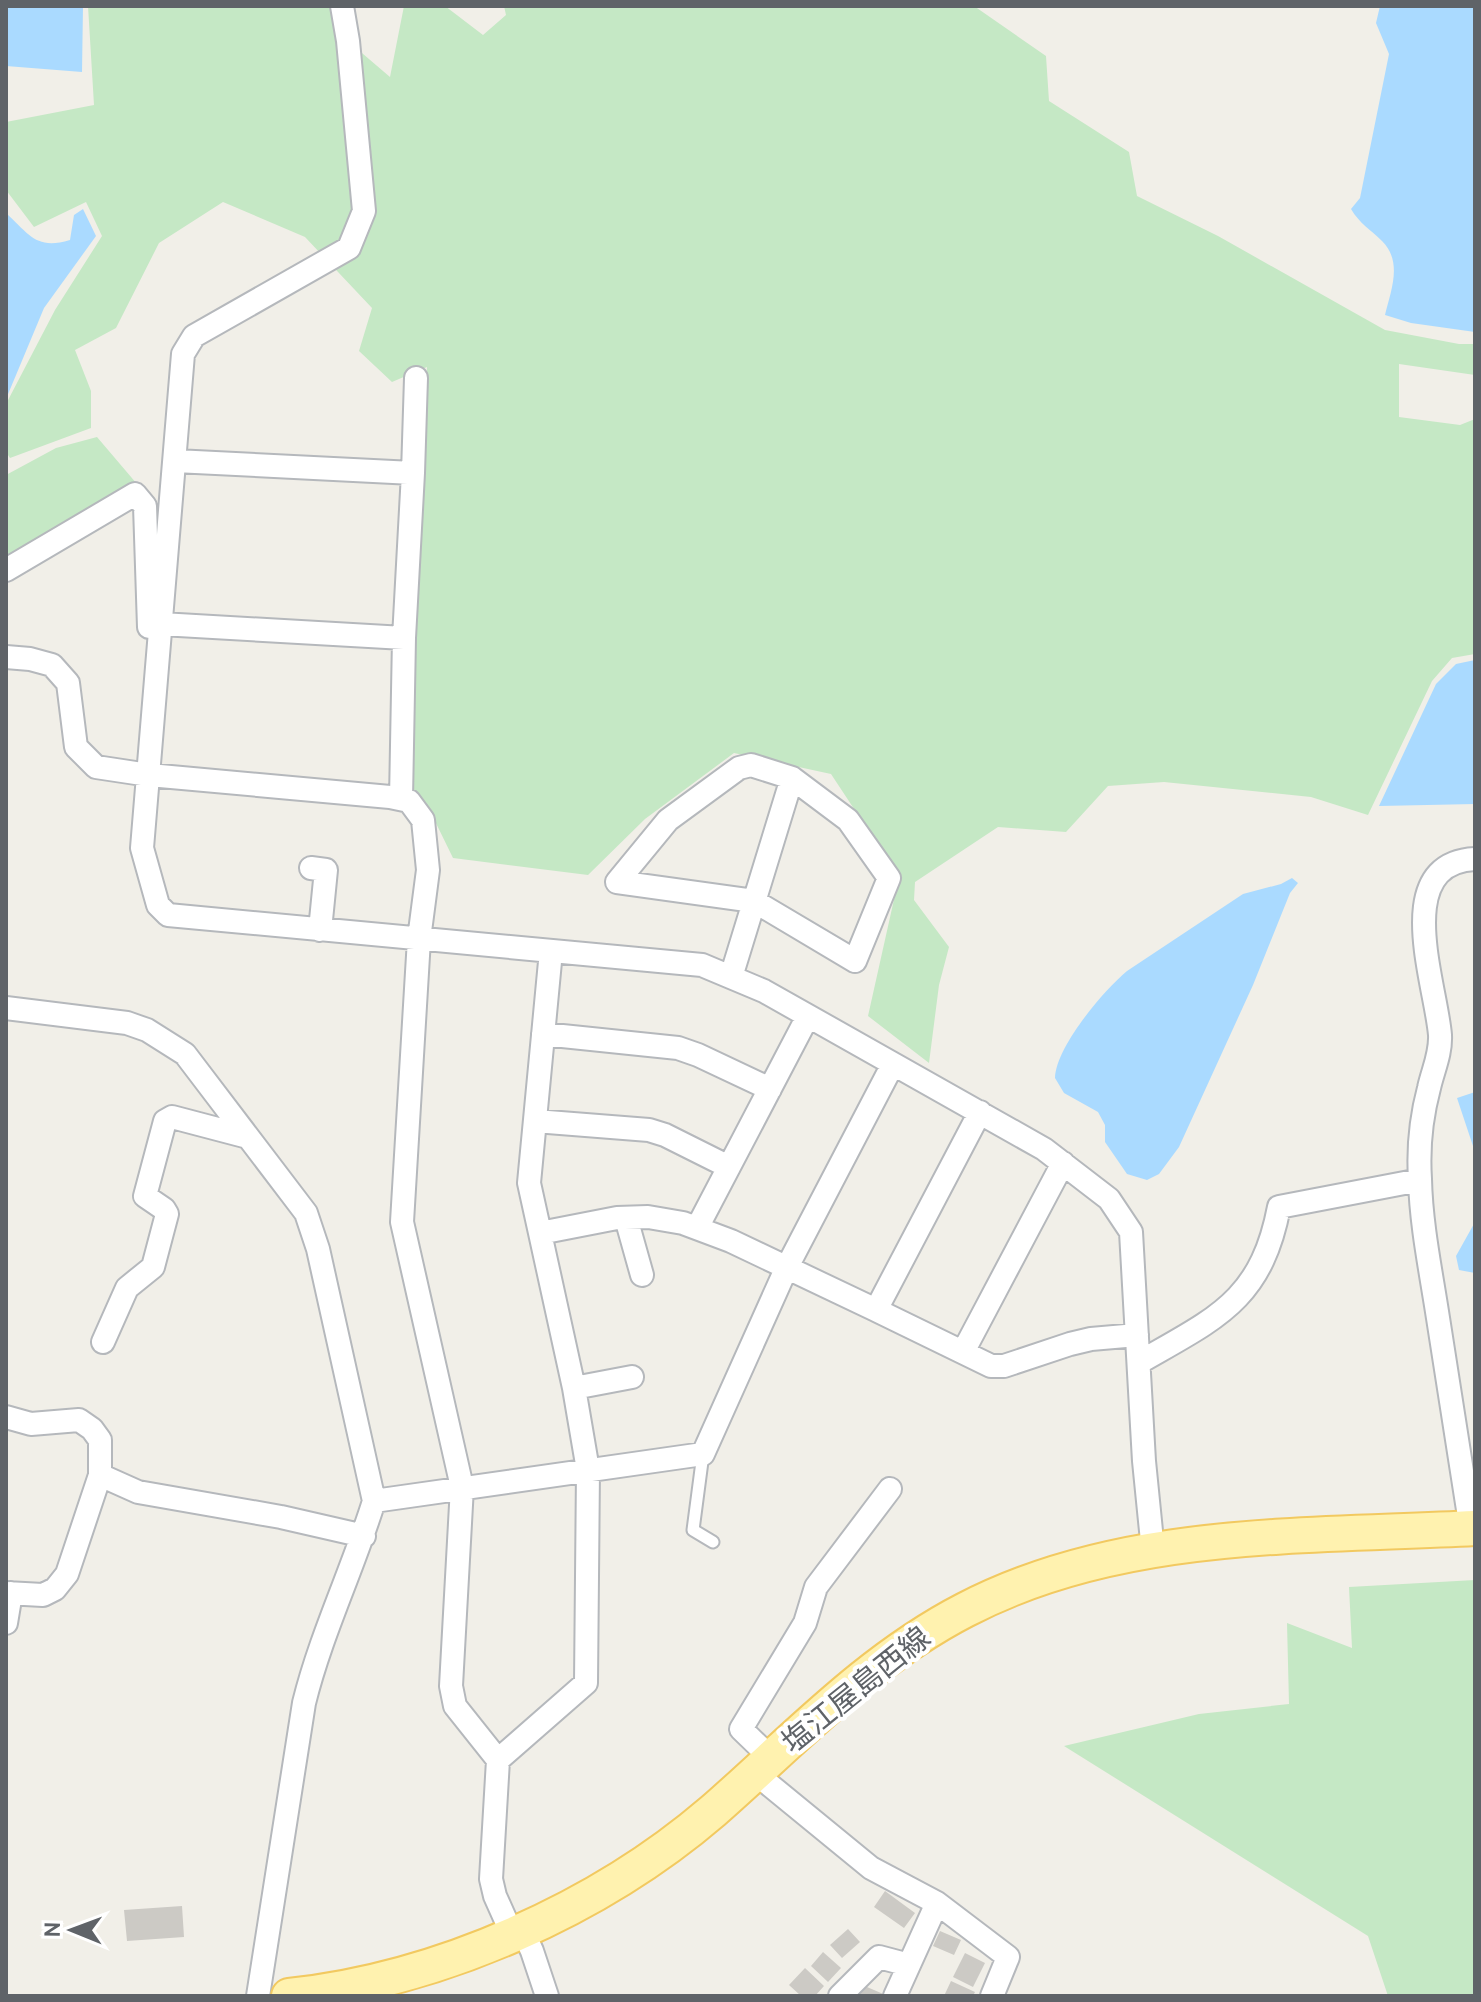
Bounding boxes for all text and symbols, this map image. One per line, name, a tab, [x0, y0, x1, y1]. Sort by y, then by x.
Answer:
street label: 塩江屋島西線	[774, 1619, 937, 1761]
north arrow	[32, 1890, 112, 1970]
text: N	[39, 1922, 66, 1938]

